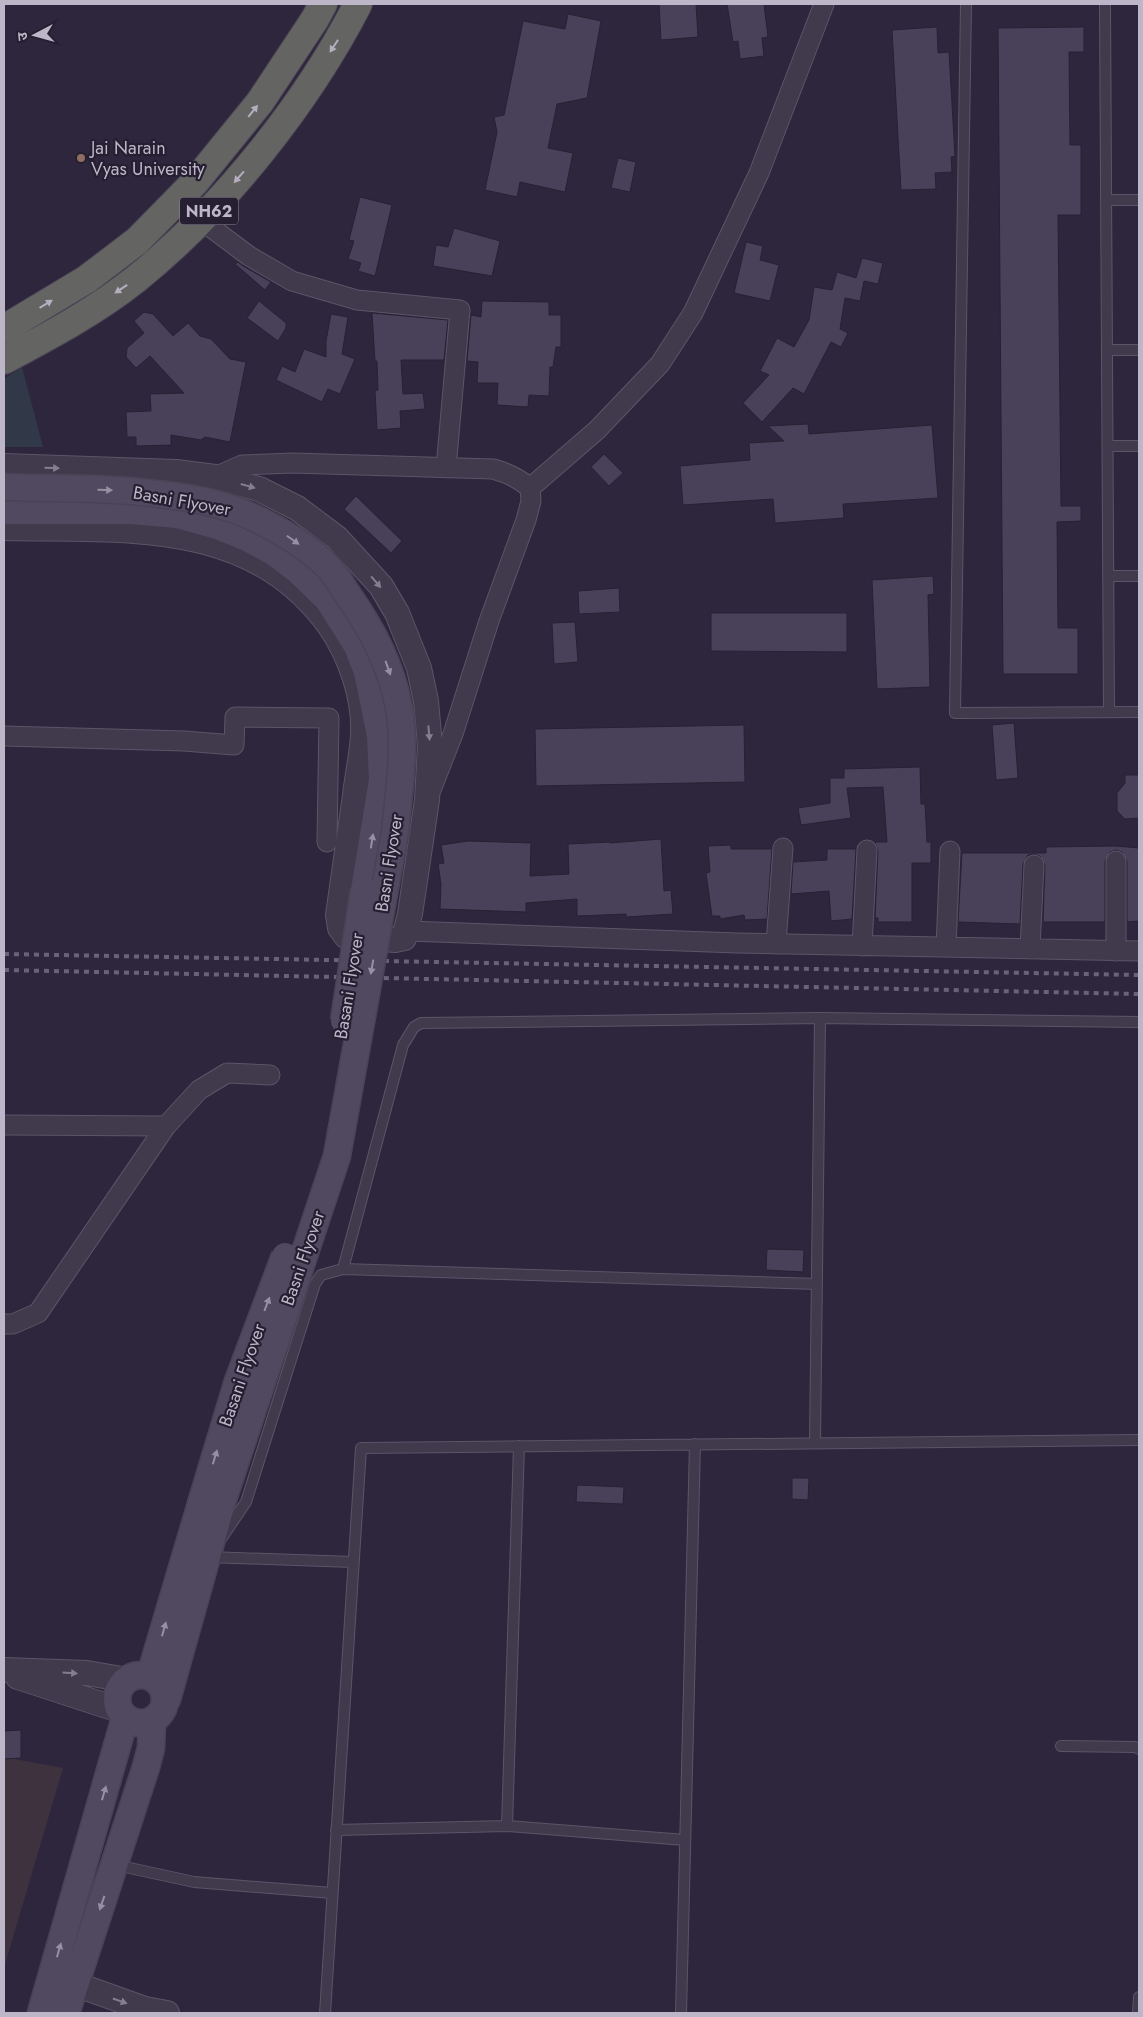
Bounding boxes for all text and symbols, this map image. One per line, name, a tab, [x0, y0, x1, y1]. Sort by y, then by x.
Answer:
north arrow	[10, 10, 60, 60]
text: उ	[12, 30, 32, 41]
one-way arrow	[330, 40, 339, 53]
one-way arrow	[247, 105, 258, 118]
place label: Jai Narain Vyas University	[89, 135, 205, 182]
marker: Jai Narain Vyas University	[75, 152, 87, 164]
one-way arrow	[233, 171, 244, 184]
road number: NH62	[180, 198, 238, 225]
one-way arrow	[114, 284, 128, 294]
one-way arrow	[39, 299, 52, 308]
one-way arrow	[45, 464, 61, 472]
street label: Basni Flyover	[131, 480, 234, 523]
one-way arrow	[241, 483, 256, 491]
one-way arrow	[97, 486, 113, 494]
one-way arrow	[286, 535, 299, 546]
one-way arrow	[371, 575, 382, 588]
one-way arrow	[384, 661, 392, 676]
one-way arrow	[425, 725, 433, 741]
street label: Basni Flyover	[368, 811, 410, 914]
one-way arrow	[368, 833, 376, 849]
street label: Basani Flyover	[328, 930, 370, 1041]
one-way arrow	[367, 959, 375, 975]
street label: Basni Flyover	[275, 1206, 332, 1309]
one-way arrow	[263, 1296, 271, 1311]
street label: Basani Flyover	[212, 1319, 272, 1430]
one-way arrow	[211, 1450, 219, 1465]
one-way arrow	[160, 1622, 168, 1637]
one-way arrow	[62, 1669, 78, 1677]
one-way arrow	[100, 1786, 108, 1801]
one-way arrow	[98, 1896, 106, 1911]
one-way arrow	[56, 1942, 64, 1957]
one-way arrow	[113, 1997, 128, 2005]

